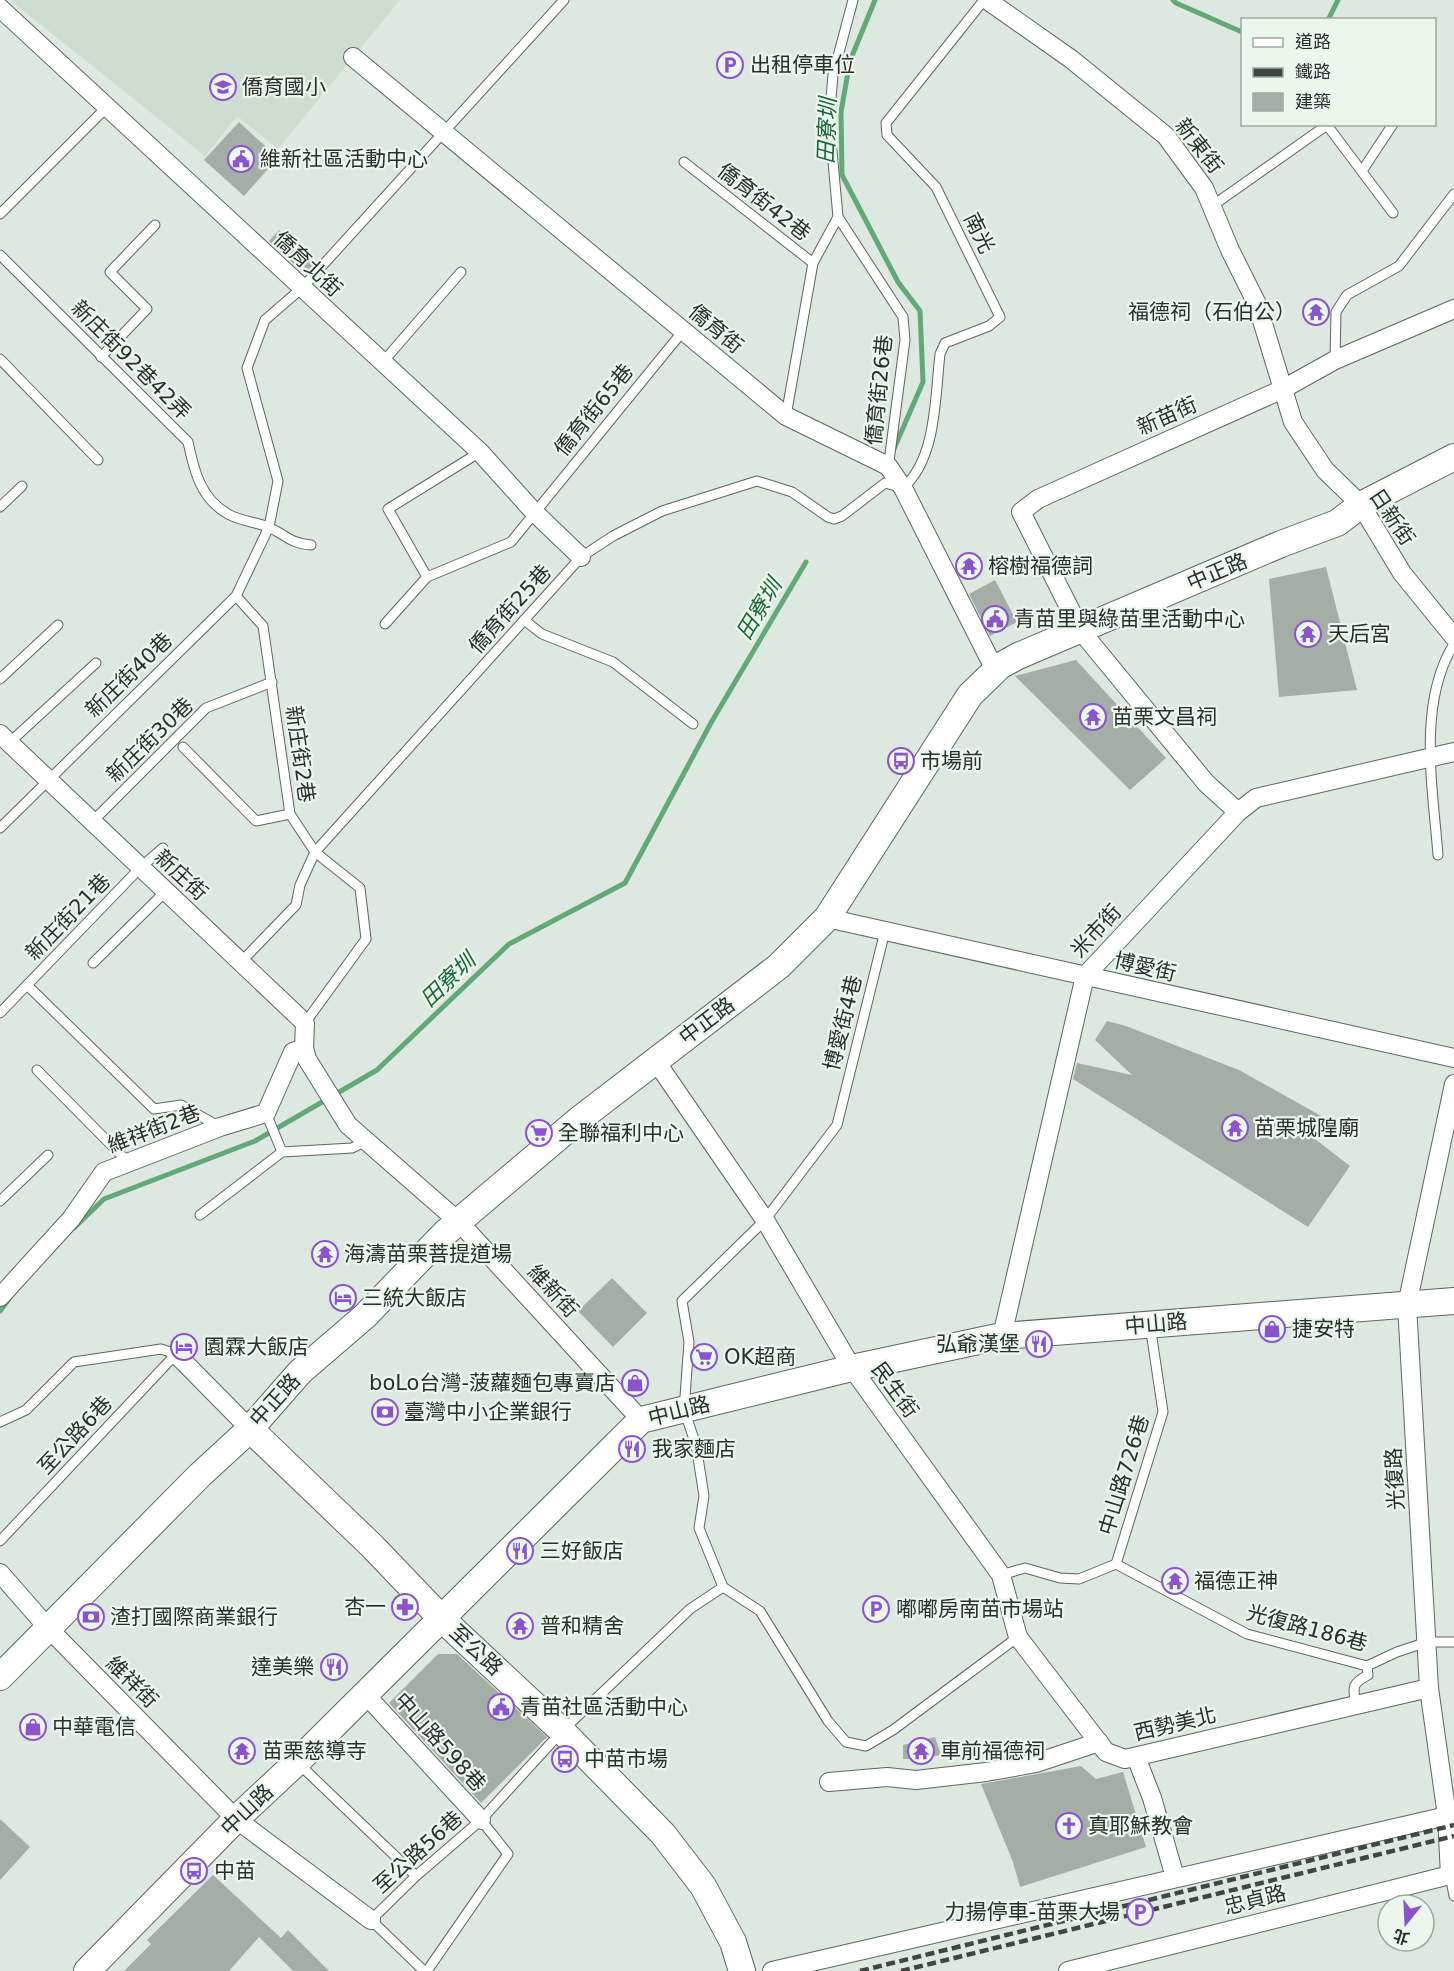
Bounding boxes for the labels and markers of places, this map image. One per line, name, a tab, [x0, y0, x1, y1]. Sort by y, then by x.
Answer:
parking icon: 出租停車位	[715, 50, 745, 80]
place label: 出租停車位	[750, 53, 855, 77]
school or university icon: 僑育國小	[208, 72, 238, 102]
place label: 僑育國小	[242, 75, 326, 99]
public building icon: 維新社區活動中心	[226, 144, 256, 174]
place label: 維新社區活動中心	[260, 147, 428, 171]
temple icon: 福德祠（石伯公）	[1301, 297, 1331, 327]
place label: 福德祠（石伯公）	[1128, 300, 1296, 324]
temple icon: 榕樹福德詞	[954, 551, 984, 581]
place label: 榕樹福德詞	[988, 554, 1093, 578]
public building icon: 青苗里與綠苗里活動中心	[980, 604, 1010, 634]
place label: 青苗里與綠苗里活動中心	[1014, 607, 1245, 631]
temple icon: 天后宮	[1293, 619, 1323, 649]
place label: 天后宮	[1328, 622, 1391, 646]
temple icon: 苗栗文昌祠	[1078, 702, 1108, 732]
place label: 苗栗文昌祠	[1112, 705, 1217, 729]
bus stop icon: 市場前	[886, 746, 916, 776]
place label: 市場前	[920, 749, 983, 773]
temple icon: 苗栗城隍廟	[1220, 1113, 1250, 1143]
place label: 苗栗城隍廟	[1254, 1116, 1359, 1140]
supermarket icon: 全聯福利中心	[524, 1118, 554, 1148]
place label: 全聯福利中心	[558, 1121, 684, 1145]
temple icon: 海濤苗栗菩提道場	[310, 1239, 340, 1269]
place label: 海濤苗栗菩提道場	[344, 1242, 512, 1266]
hotel icon: 三統大飯店	[328, 1283, 358, 1313]
place label: 三統大飯店	[362, 1286, 467, 1310]
shop icon: 捷安特	[1257, 1314, 1287, 1344]
place label: 捷安特	[1292, 1317, 1355, 1341]
restaurant icon: 弘爺漢堡	[1024, 1329, 1054, 1359]
hotel icon: 園霖大飯店	[169, 1332, 199, 1362]
place label: 弘爺漢堡	[936, 1332, 1020, 1356]
place label: 園霖大飯店	[204, 1335, 309, 1359]
supermarket icon: OK超商	[689, 1342, 719, 1372]
place label: OK超商	[724, 1345, 796, 1369]
shop icon: boLo台灣-菠蘿麵包專賣店	[620, 1368, 650, 1398]
place label: boLo台灣-菠蘿麵包專賣店	[369, 1371, 616, 1395]
bank icon: 臺灣中小企業銀行	[370, 1397, 400, 1427]
place label: 臺灣中小企業銀行	[404, 1400, 572, 1424]
restaurant icon: 我家麵店	[617, 1434, 647, 1464]
place label: 我家麵店	[652, 1437, 736, 1461]
restaurant icon: 三好飯店	[505, 1536, 535, 1566]
place label: 三好飯店	[540, 1539, 624, 1563]
temple icon: 福德正神	[1160, 1566, 1190, 1596]
place label: 福德正神	[1194, 1569, 1278, 1593]
pharmacy icon: 杏一	[390, 1592, 420, 1622]
parking icon: 嘟嘟房南苗市場站	[861, 1594, 891, 1624]
place label: 杏一	[344, 1595, 386, 1619]
place label: 嘟嘟房南苗市場站	[896, 1597, 1064, 1621]
bank icon: 渣打國際商業銀行	[76, 1602, 106, 1632]
place label: 渣打國際商業銀行	[110, 1605, 278, 1629]
temple icon: 普和精舍	[505, 1611, 535, 1641]
place label: 普和精舍	[540, 1614, 624, 1638]
restaurant icon: 達美樂	[319, 1652, 349, 1682]
place label: 達美樂	[251, 1655, 314, 1679]
public building icon: 青苗社區活動中心	[486, 1692, 516, 1722]
place label: 青苗社區活動中心	[520, 1695, 688, 1719]
shop icon: 中華電信	[18, 1712, 48, 1742]
place label: 中華電信	[52, 1715, 136, 1739]
temple icon: 苗栗慈導寺	[227, 1736, 257, 1766]
temple icon: 車前福德祠	[906, 1736, 936, 1766]
place label: 苗栗慈導寺	[262, 1739, 367, 1763]
place label: 車前福德祠	[940, 1739, 1045, 1763]
bus stop icon: 中苗市場	[550, 1744, 580, 1774]
place label: 中苗市場	[584, 1747, 668, 1771]
church icon: 真耶穌教會	[1054, 1811, 1084, 1841]
place label: 真耶穌教會	[1088, 1814, 1193, 1838]
bus stop icon: 中苗	[179, 1856, 209, 1886]
place label: 中苗	[214, 1859, 256, 1883]
parking icon: 力揚停車-苗栗大場	[1125, 1897, 1155, 1927]
place label: 力揚停車-苗栗大場	[944, 1900, 1120, 1924]

